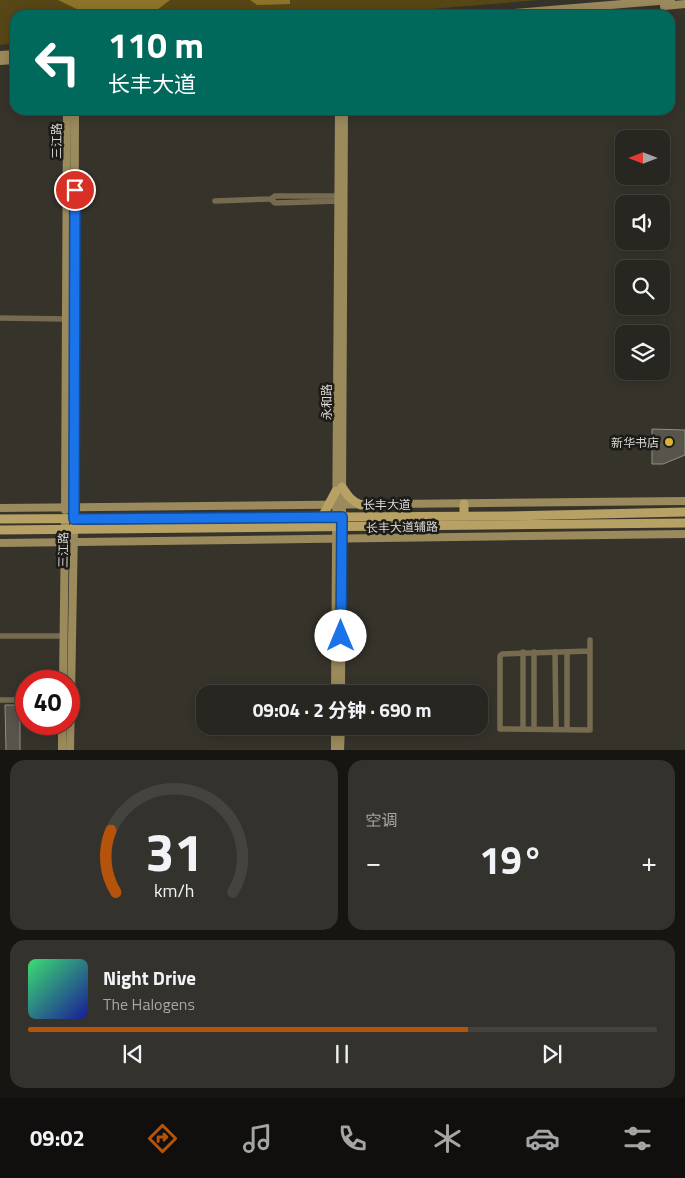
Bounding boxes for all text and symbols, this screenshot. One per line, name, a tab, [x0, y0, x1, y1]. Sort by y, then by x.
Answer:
text: 110 m	[108, 18, 204, 72]
icon: left	[25, 30, 90, 95]
text: 长丰大道	[108, 67, 196, 101]
street label: 三江路	[47, 123, 66, 159]
north arrow	[615, 130, 670, 185]
map controls	[615, 130, 670, 380]
pin	[54, 169, 96, 211]
icon: arrive	[61, 176, 89, 204]
button: sound	[615, 195, 670, 250]
button: search	[615, 260, 670, 315]
button: layers	[615, 325, 670, 380]
street label: 永和路	[317, 384, 336, 420]
place label: 新华书店	[611, 433, 659, 452]
marker: 新华书店	[663, 436, 675, 448]
street label: 长丰大道	[363, 495, 411, 514]
street label: 长丰大道辅路	[366, 517, 438, 537]
street label: 三江路	[53, 532, 73, 568]
position arrow	[314, 609, 366, 661]
speed limit sign: 40	[15, 670, 80, 735]
text: 09:04 · 2 分钟 · 690 m	[253, 695, 431, 724]
text: 空调	[366, 808, 398, 832]
text: 31	[145, 812, 203, 891]
text: 19°	[479, 831, 543, 889]
text: −	[366, 840, 381, 883]
text: +	[641, 840, 657, 883]
text: km/h	[154, 877, 194, 904]
text: Night Drive	[103, 963, 196, 992]
text: The Halogens	[103, 992, 195, 1016]
icon: previous	[119, 1040, 147, 1068]
icon: pause	[328, 1040, 356, 1068]
icon: next	[538, 1040, 566, 1068]
text: 09:02	[30, 1121, 85, 1155]
icon: directions	[145, 1121, 180, 1156]
icon: music	[240, 1121, 275, 1156]
icon: phone	[335, 1121, 370, 1156]
icon: climate	[430, 1121, 465, 1156]
icon: car	[525, 1121, 560, 1156]
icon: filters	[620, 1121, 655, 1156]

